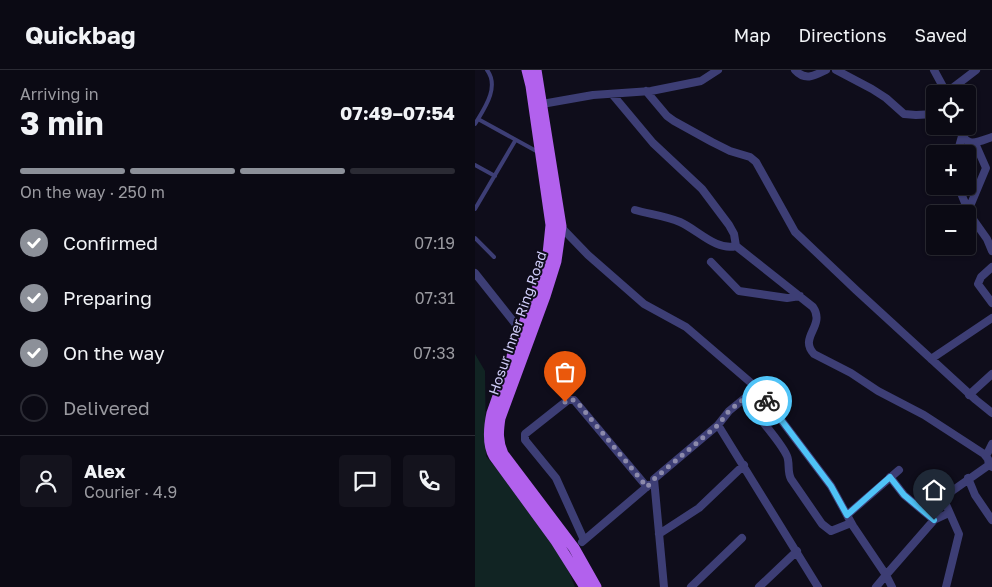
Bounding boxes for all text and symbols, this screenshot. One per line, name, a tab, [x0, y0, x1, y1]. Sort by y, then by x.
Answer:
text: Quickbag	[25, 20, 136, 49]
text: Map	[734, 24, 770, 46]
text: Directions	[798, 24, 886, 46]
text: Saved	[914, 24, 967, 46]
text: Arriving in	[20, 84, 99, 104]
map controls	[926, 85, 976, 255]
button: locate	[926, 85, 976, 135]
text: 07:49–07:54	[340, 101, 455, 124]
text: 3 min	[20, 104, 104, 142]
button: +	[926, 145, 976, 195]
text: On the way · 250 m	[20, 182, 165, 202]
button: −	[926, 205, 976, 255]
icon: check	[20, 229, 48, 257]
text: Confirmed	[63, 231, 158, 254]
text: 07:19	[414, 233, 455, 253]
street label: Hosur Inner Ring Road	[484, 249, 550, 397]
icon: check	[20, 284, 48, 312]
text: Preparing	[63, 286, 152, 309]
text: 07:31	[415, 288, 455, 308]
icon: check	[20, 339, 48, 367]
text: On the way	[63, 341, 165, 364]
text: 07:33	[413, 343, 455, 363]
pin	[544, 351, 586, 402]
icon: bag	[551, 358, 579, 386]
courier	[742, 376, 792, 426]
icon: bike	[753, 387, 781, 415]
text: Delivered	[63, 396, 150, 419]
button: person	[20, 455, 72, 507]
button: chat	[339, 455, 391, 507]
button: phone	[403, 455, 455, 507]
text: Alex	[84, 459, 125, 482]
pin	[913, 469, 955, 520]
icon: home	[920, 476, 948, 504]
text: Courier · 4.9	[84, 482, 177, 502]

